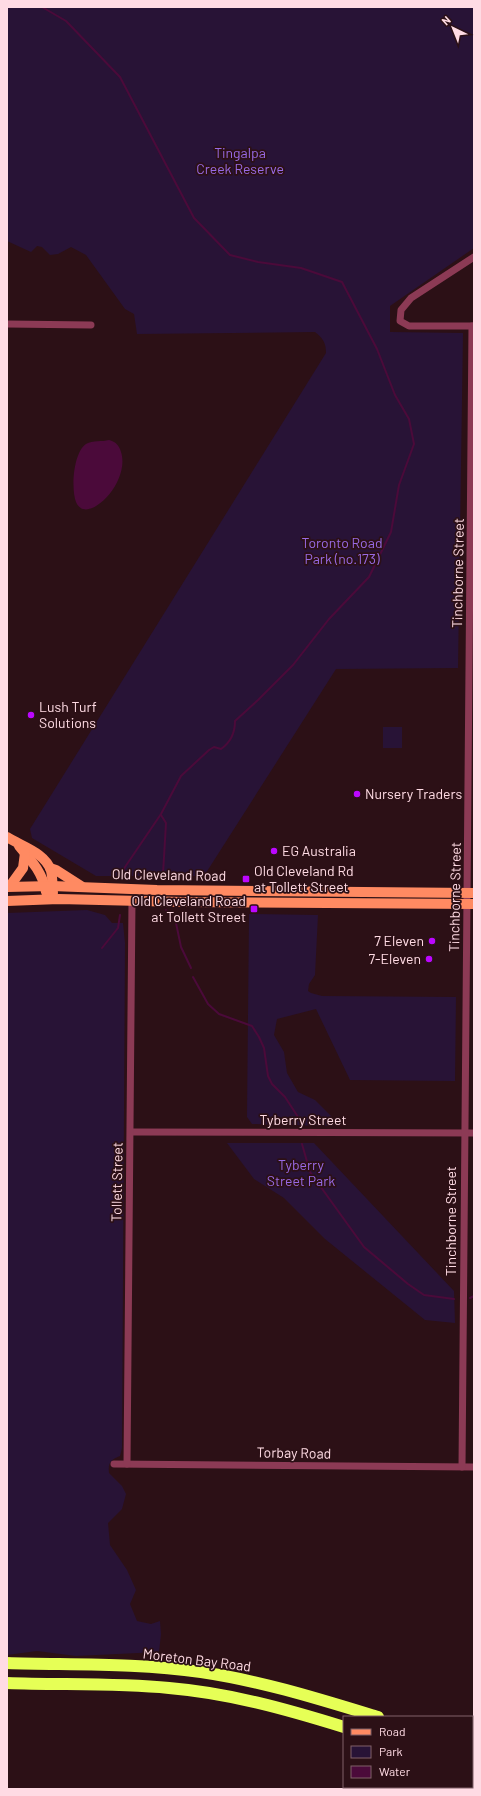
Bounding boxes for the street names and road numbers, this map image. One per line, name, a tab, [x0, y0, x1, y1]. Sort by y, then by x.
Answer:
street label: Tinchborne Street	[448, 518, 467, 628]
street label: Tinchborne Street	[445, 842, 464, 952]
street label: Old Cleveland Road	[112, 865, 226, 884]
street label: Tyberry Street	[260, 1111, 347, 1128]
street label: Tollett Street	[107, 1142, 126, 1222]
street label: Tinchborne Street	[442, 1166, 459, 1276]
street label: Torbay Road	[257, 1443, 331, 1462]
street label: Moreton Bay Road	[142, 1644, 252, 1675]

